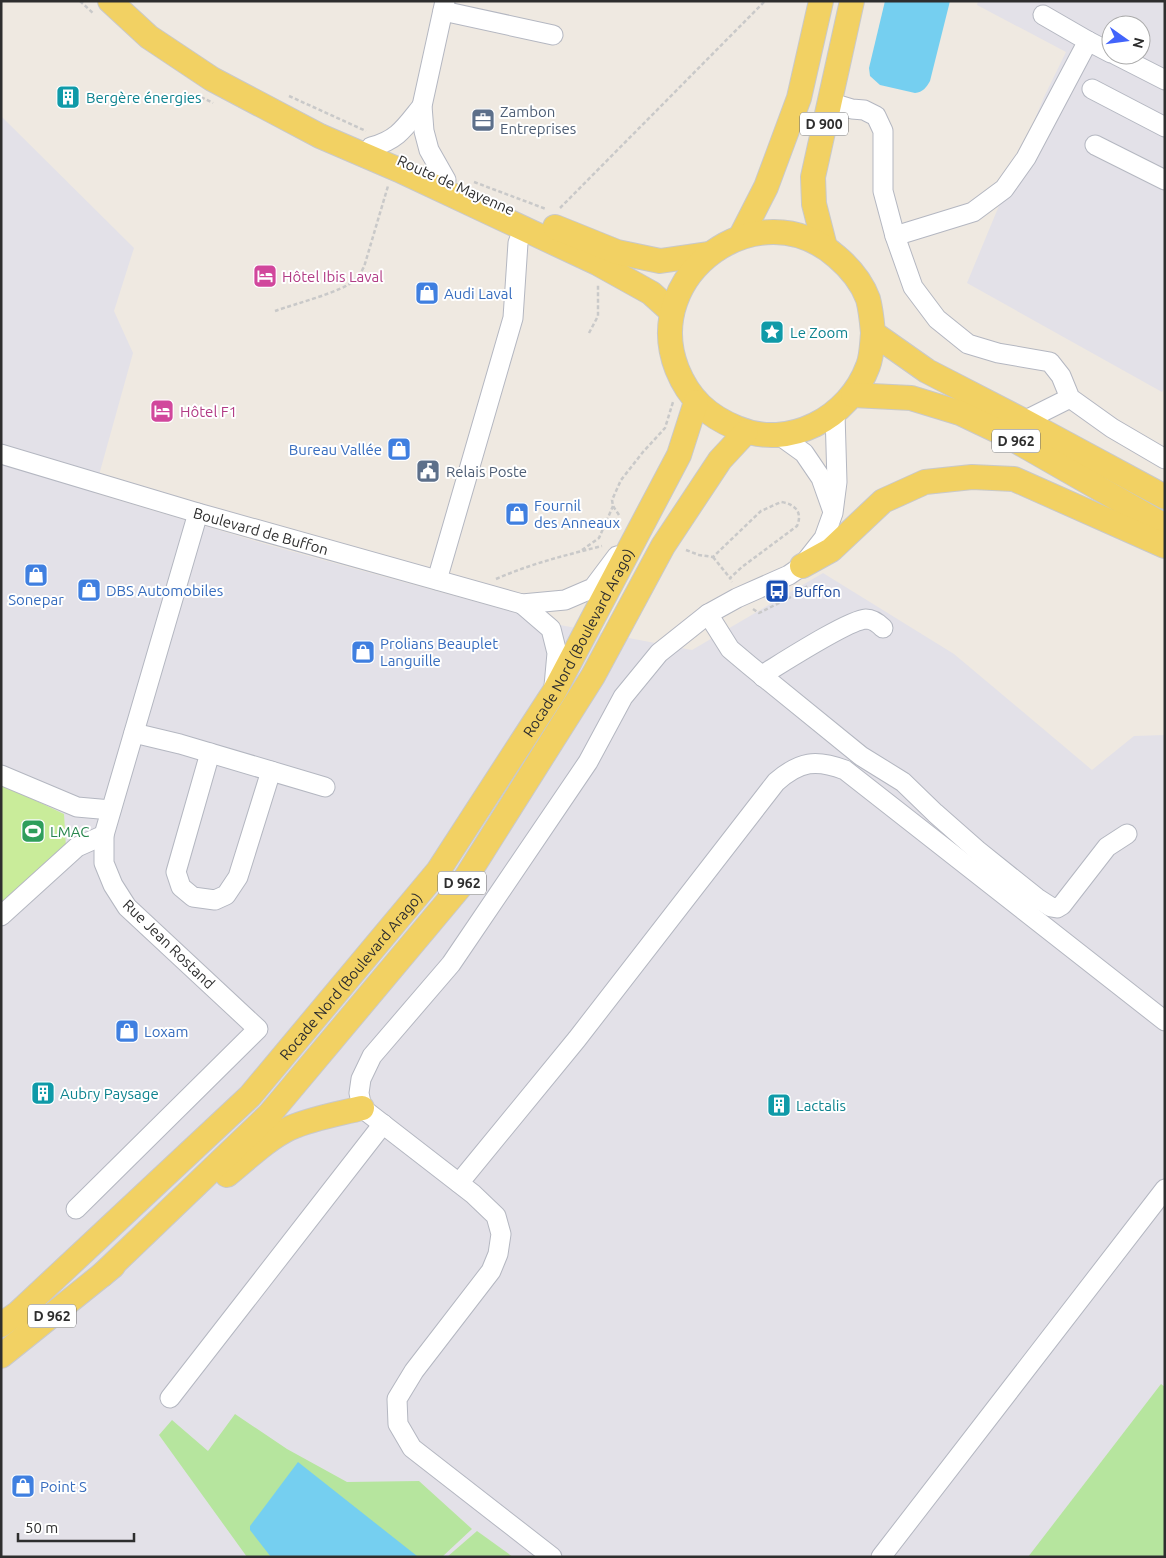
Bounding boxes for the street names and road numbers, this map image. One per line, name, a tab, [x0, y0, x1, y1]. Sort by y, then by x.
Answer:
road number: D 900	[800, 112, 848, 136]
street label: Route de Mayenne	[395, 152, 517, 218]
road number: D 962	[992, 430, 1040, 452]
street label: Boulevard de Buffon	[192, 504, 330, 558]
street label: Rocade Nord (Boulevard Arago)	[519, 545, 637, 740]
road number: D 962	[438, 871, 486, 894]
street label: Rocade Nord (Boulevard Arago)	[276, 889, 425, 1063]
street label: Rue Jean Rostand	[120, 896, 218, 992]
road number: D 962	[28, 1304, 76, 1328]

